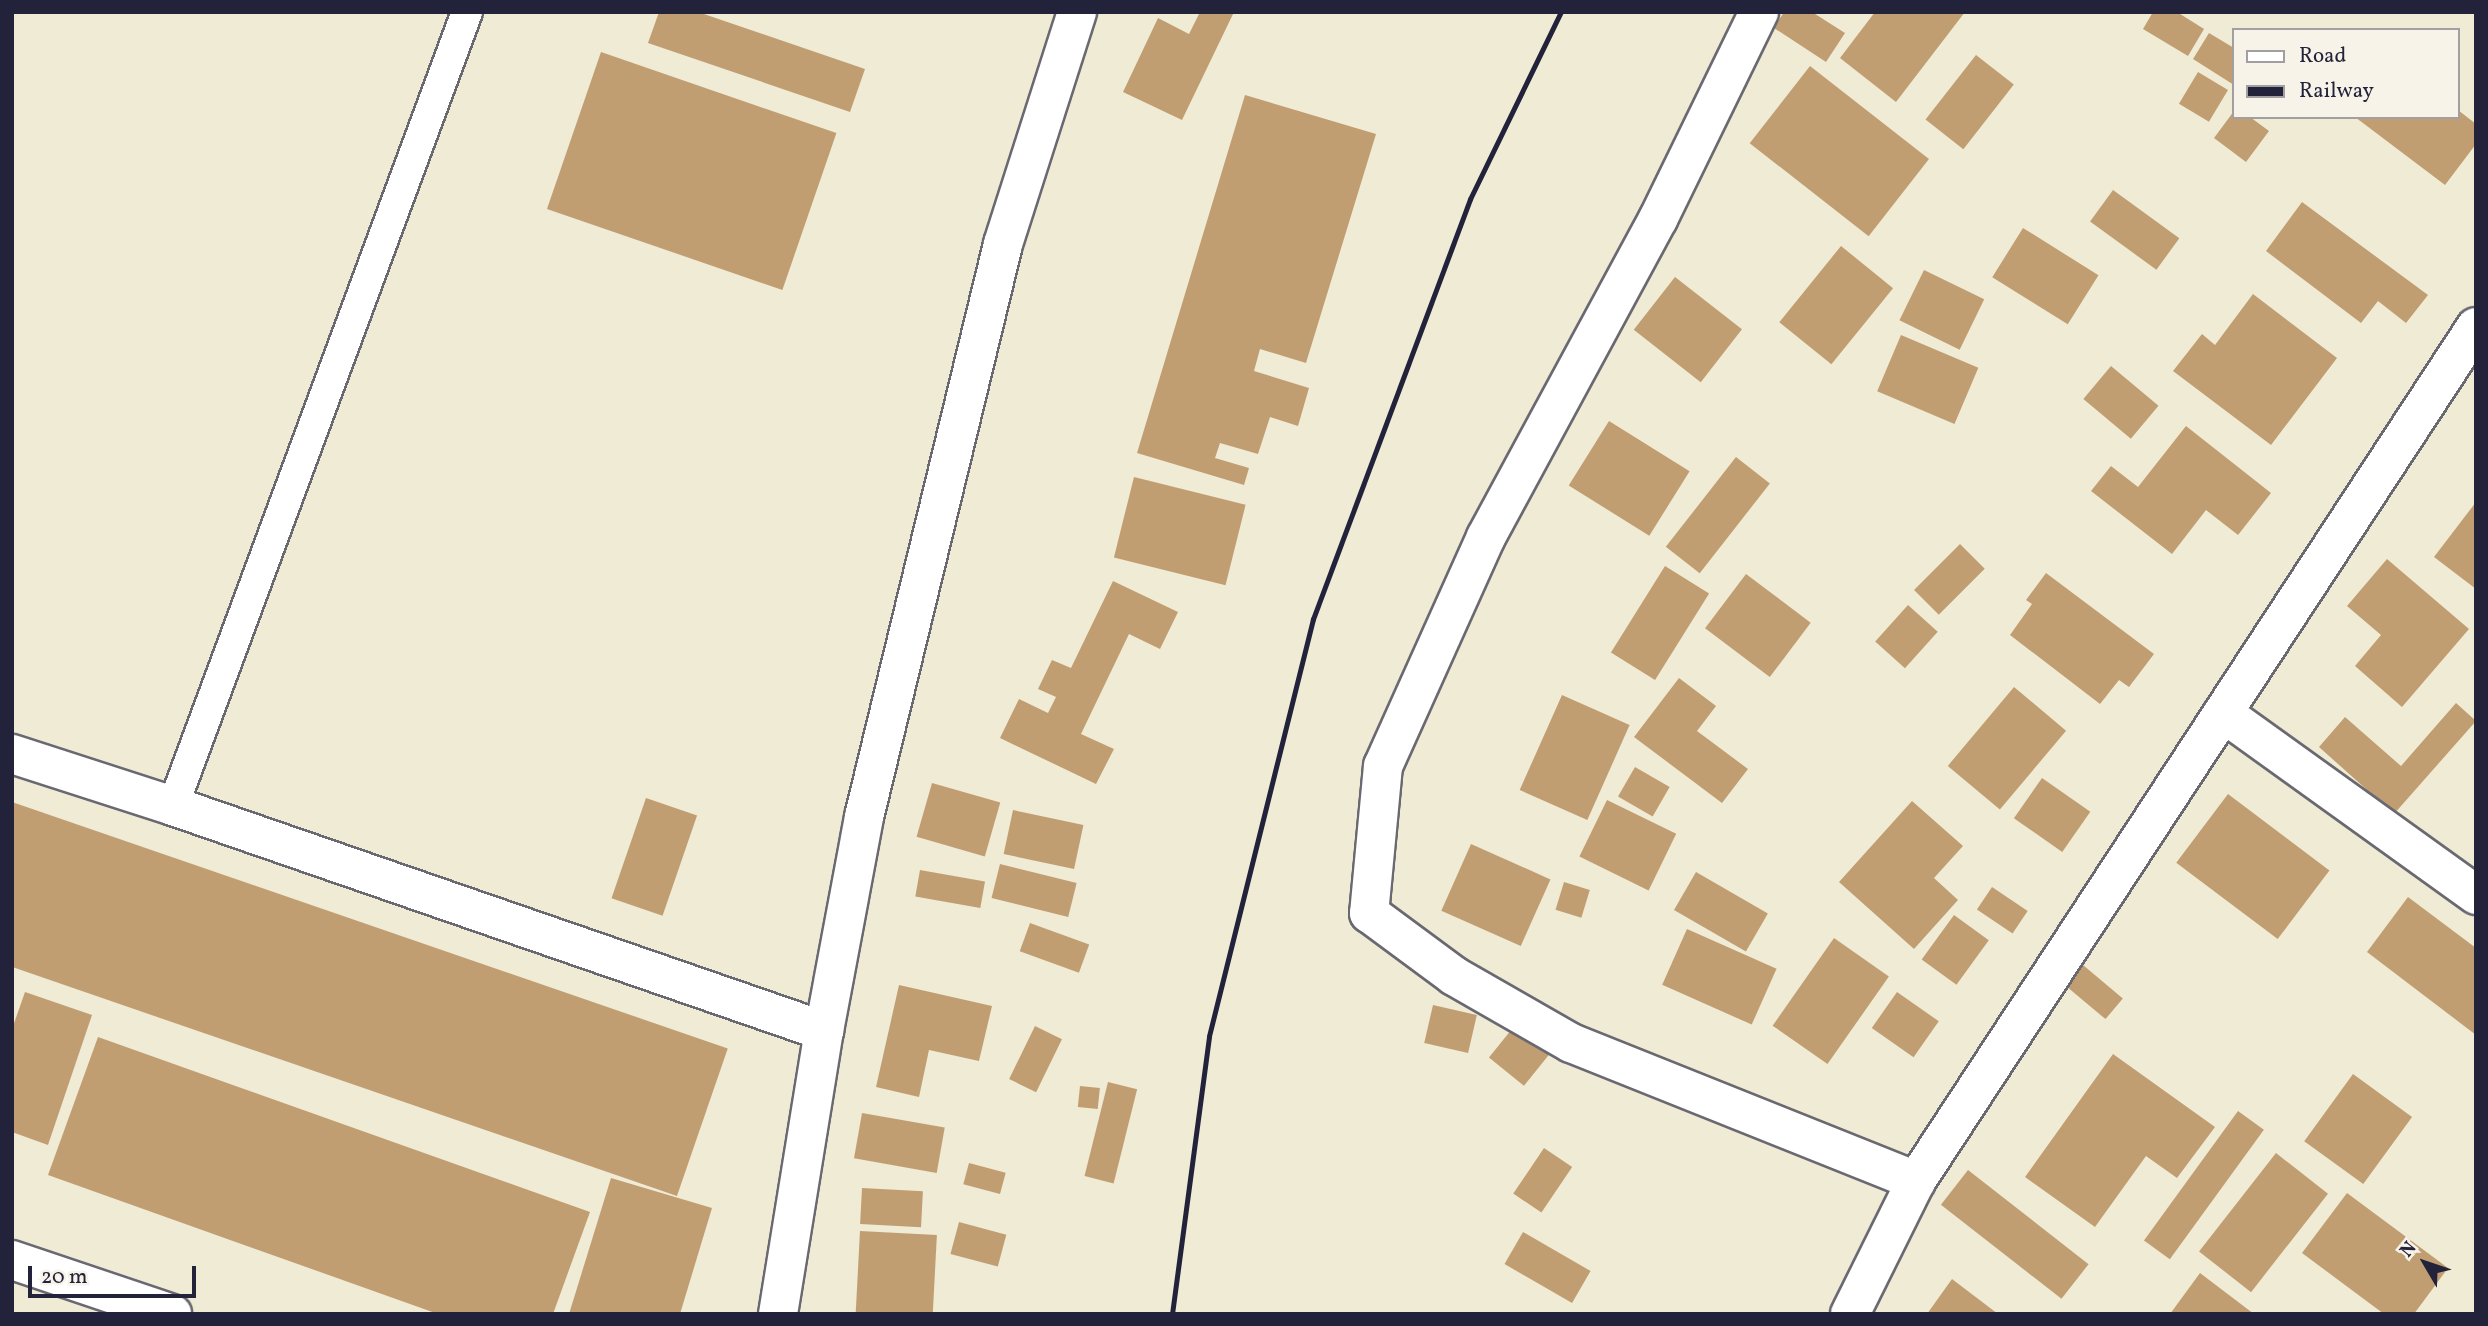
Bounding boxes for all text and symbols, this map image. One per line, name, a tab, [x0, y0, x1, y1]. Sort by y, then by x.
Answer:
legend	[2232, 28, 2460, 119]
text: Road	[2299, 42, 2346, 71]
text: Railway	[2299, 77, 2374, 106]
north arrow	[2390, 1228, 2460, 1298]
text: N	[2394, 1236, 2423, 1263]
scale bar	[32, 1252, 200, 1296]
text: 20 m	[41, 1263, 87, 1292]

